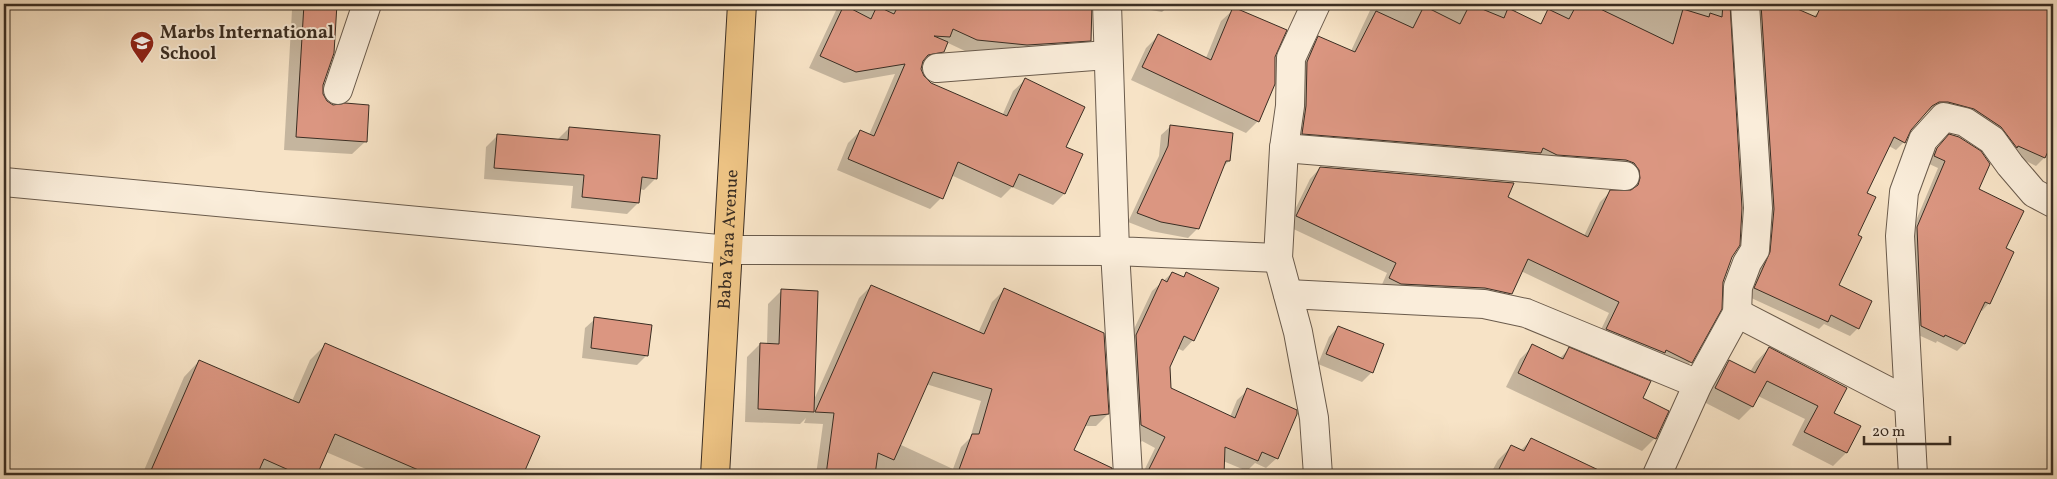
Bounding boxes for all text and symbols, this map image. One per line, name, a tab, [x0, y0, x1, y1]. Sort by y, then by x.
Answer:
place label: Marbs International School	[160, 21, 334, 67]
school or university icon: Marbs International School	[129, 30, 155, 64]
street label: Baba Yara Avenue	[712, 169, 745, 310]
scale bar	[1864, 414, 1951, 446]
text: 20 m	[1872, 422, 1905, 443]

